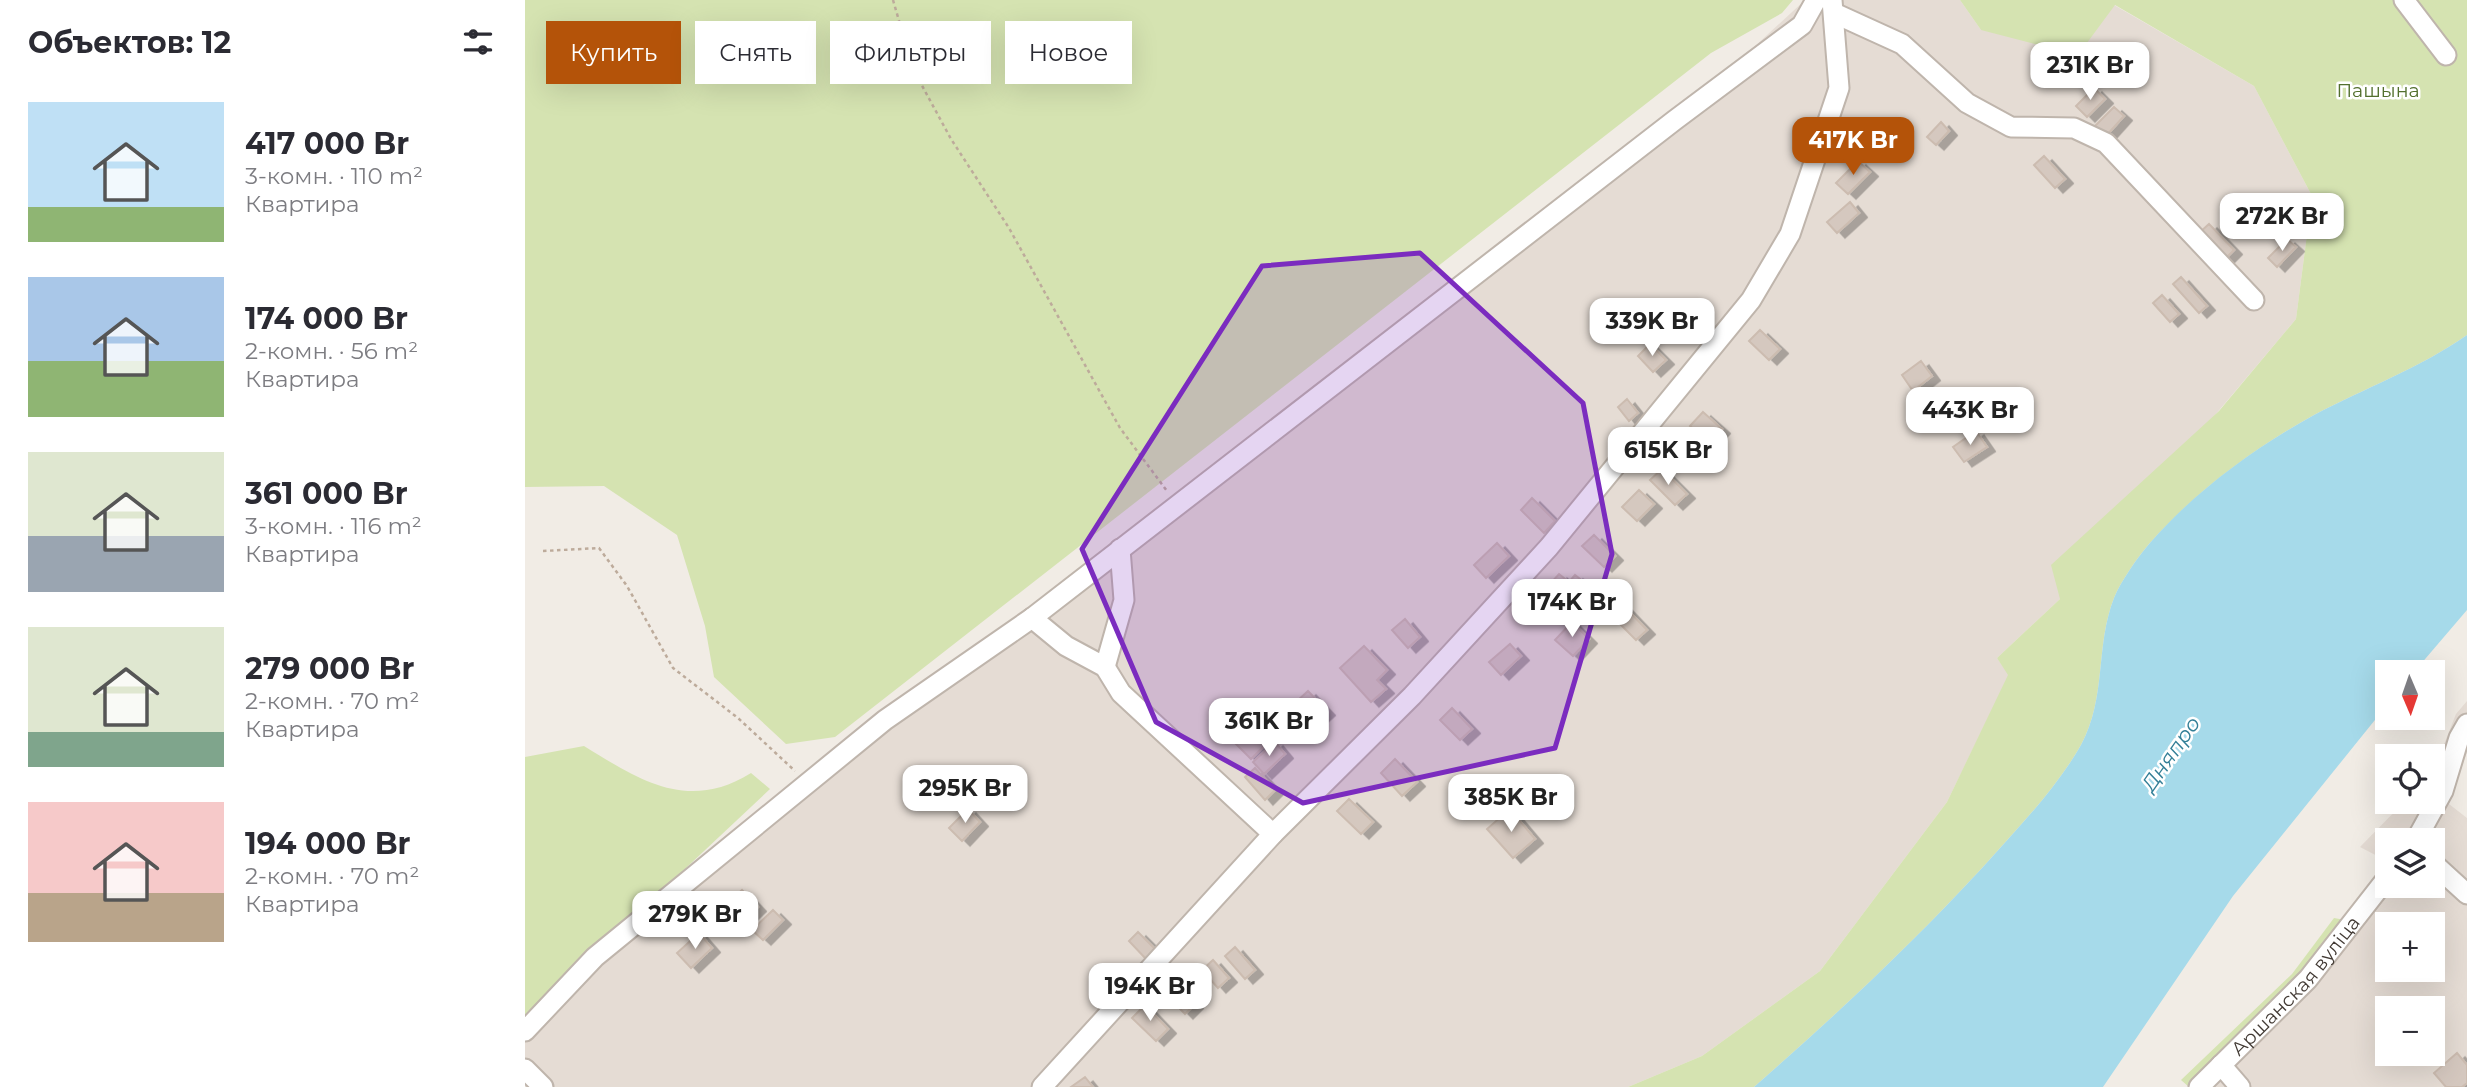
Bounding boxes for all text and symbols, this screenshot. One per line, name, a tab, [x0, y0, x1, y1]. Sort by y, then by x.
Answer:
chip: Купить	[546, 21, 681, 84]
chip: Снять	[695, 21, 816, 84]
chip: Фильтры	[830, 21, 991, 84]
chip: Новое	[1005, 21, 1132, 84]
icon: filters	[459, 23, 497, 61]
text: Объектов: 12	[28, 24, 231, 61]
pin: 231K Br	[2025, 42, 2155, 102]
text: 231K Br	[2046, 51, 2134, 79]
park label: Пашына	[2336, 79, 2420, 102]
pin: 417K Br	[1788, 118, 1918, 177]
text: 417 000 Br	[245, 125, 409, 162]
text: 417K Br	[1808, 126, 1898, 154]
icon: home	[84, 130, 168, 214]
text: 3-комн. · 110 m²	[245, 162, 423, 190]
text: Квартира	[245, 190, 359, 218]
pin: 272K Br	[2217, 194, 2347, 253]
text: 272K Br	[2236, 202, 2328, 230]
pin: 339K Br	[1587, 298, 1717, 358]
text: 174 000 Br	[245, 300, 408, 337]
icon: home	[84, 305, 168, 389]
text: 339K Br	[1606, 307, 1698, 335]
text: 2-комн. · 56 m²	[245, 337, 418, 365]
text: Квартира	[245, 365, 359, 393]
pin: 443K Br	[1905, 388, 2035, 447]
text: 443K Br	[1922, 396, 2018, 424]
pin: 615K Br	[1603, 428, 1733, 487]
text: 615K Br	[1624, 436, 1712, 464]
text: 361 000 Br	[245, 475, 408, 512]
icon: home	[84, 480, 168, 564]
text: 3-комн. · 116 m²	[245, 512, 422, 540]
text: Квартира	[245, 540, 359, 568]
pin: 174K Br	[1507, 580, 1637, 639]
text: 174K Br	[1528, 588, 1616, 616]
text: 279 000 Br	[245, 650, 414, 687]
icon: home	[84, 655, 168, 739]
north arrow	[2375, 660, 2445, 730]
map controls	[2375, 660, 2445, 1066]
text: 2-комн. · 70 m²	[245, 687, 419, 715]
pin: 361K Br	[1204, 698, 1334, 758]
text: 361K Br	[1225, 707, 1313, 735]
water label: Дняпро	[2135, 711, 2205, 798]
text: Квартира	[245, 715, 359, 743]
button: locate	[2375, 744, 2445, 814]
pin: 295K Br	[900, 766, 1030, 825]
text: 295K Br	[919, 774, 1011, 802]
pin: 385K Br	[1446, 774, 1576, 834]
text: 385K Br	[1464, 783, 1558, 811]
text: 194 000 Br	[245, 825, 411, 862]
button: layers	[2375, 828, 2445, 898]
icon: home	[84, 830, 168, 914]
text: 2-комн. · 70 m²	[245, 862, 419, 890]
text: Квартира	[245, 890, 359, 918]
pin: 279K Br	[630, 892, 760, 951]
text: 279K Br	[648, 900, 742, 928]
street label: Аршанская вуліца	[2226, 912, 2365, 1061]
button: +	[2375, 912, 2445, 982]
pin: 194K Br	[1085, 964, 1215, 1023]
text: 194K Br	[1105, 972, 1195, 1000]
button: −	[2375, 996, 2445, 1066]

